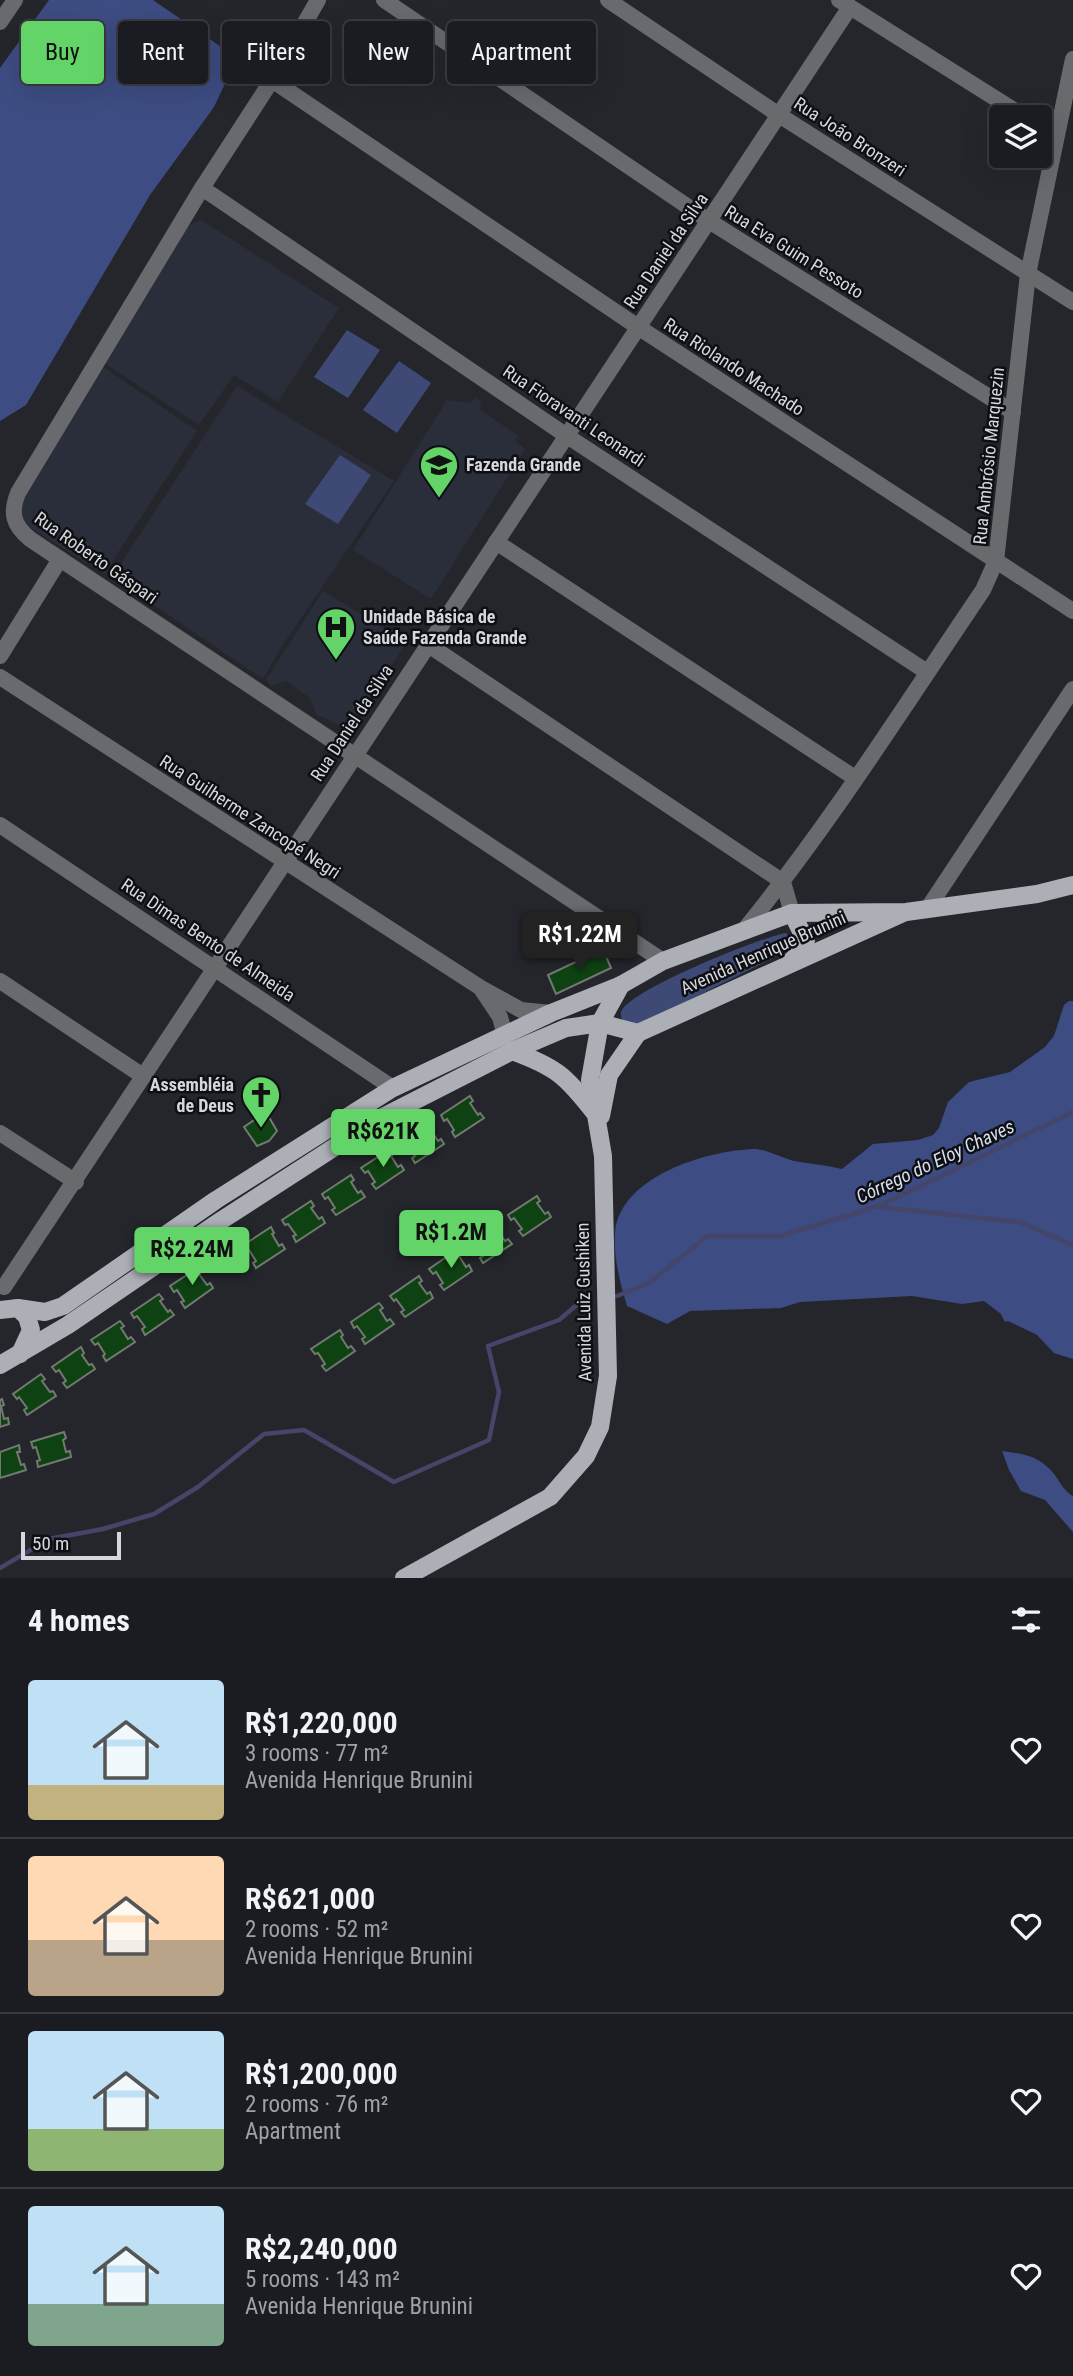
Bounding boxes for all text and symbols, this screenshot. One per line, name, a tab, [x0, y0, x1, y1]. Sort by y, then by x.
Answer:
chip: Buy	[21, 21, 104, 84]
chip: Rent	[118, 21, 208, 84]
chip: Filters	[222, 21, 330, 84]
chip: New	[344, 21, 433, 84]
chip: Apartment	[447, 21, 596, 84]
street label: Rua João Bronzeri	[790, 93, 910, 181]
map controls	[989, 105, 1052, 168]
button: layers	[989, 105, 1052, 168]
street label: Rua Daniel da Silva	[619, 189, 712, 313]
street label: Rua Eva Guim Pessoto	[721, 201, 867, 303]
street label: Rua Riolando Machado	[660, 313, 808, 420]
street label: Rua Fioravanti Leonardi	[499, 360, 649, 471]
street label: Rua Ambrósio Marquezin	[969, 366, 1008, 546]
school or university icon: Fazenda Grande	[418, 444, 460, 499]
place label: Fazenda Grande	[466, 454, 581, 475]
street label: Rua Roberto Gáspari	[31, 507, 162, 608]
hospital icon: Unidade Básica de Saúde Fazenda Grande	[315, 606, 357, 661]
place label: Unidade Básica de Saúde Fazenda Grande	[363, 606, 527, 648]
street label: Rua Daniel da Silva	[306, 660, 397, 785]
street label: Rua Guilherme Zancopé Negri	[156, 750, 344, 883]
street label: Rua Dimas Bento de Almeida	[117, 874, 299, 1006]
street label: Avenida Henrique Brunini	[677, 907, 849, 998]
pin: R$1.22M	[515, 912, 645, 972]
text: R$1.22M	[538, 921, 622, 948]
place label: Assembléia de Deus	[150, 1074, 234, 1116]
church icon: Assembléia de Deus	[240, 1074, 282, 1129]
pin: R$621K	[326, 1110, 440, 1169]
water label: Córrego do Eloy Chaves	[852, 1115, 1018, 1208]
text: R$621K	[347, 1118, 419, 1145]
pin: R$1.2M	[394, 1210, 508, 1270]
text: R$1.2M	[415, 1219, 487, 1246]
street label: Avenida Luiz Gushiken	[572, 1222, 595, 1382]
pin: R$2.24M	[127, 1228, 257, 1287]
text: R$2.24M	[150, 1236, 234, 1263]
scale bar	[21, 1529, 121, 1561]
text: 50 m	[32, 1532, 69, 1555]
icon: filters	[1007, 1601, 1045, 1639]
text: 4 homes	[28, 1603, 130, 1638]
text: R$1,220,000	[245, 1705, 398, 1740]
icon: home	[84, 1708, 168, 1792]
icon: heart	[1007, 1731, 1045, 1769]
text: 3 rooms · 77 m²	[245, 1740, 388, 1767]
text: Avenida Henrique Brunini	[245, 1767, 473, 1794]
text: R$621,000	[245, 1881, 375, 1916]
icon: home	[84, 1884, 168, 1968]
icon: heart	[1007, 1907, 1045, 1945]
text: 2 rooms · 52 m²	[245, 1916, 388, 1943]
text: Avenida Henrique Brunini	[245, 1943, 473, 1970]
text: R$1,200,000	[245, 2056, 398, 2091]
icon: home	[84, 2059, 168, 2143]
icon: heart	[1007, 2082, 1045, 2120]
text: 2 rooms · 76 m²	[245, 2091, 388, 2118]
text: Apartment	[245, 2118, 341, 2145]
text: R$2,240,000	[245, 2231, 398, 2266]
icon: home	[84, 2234, 168, 2318]
icon: heart	[1007, 2257, 1045, 2295]
text: 5 rooms · 143 m²	[245, 2266, 400, 2293]
text: Avenida Henrique Brunini	[245, 2293, 473, 2320]

